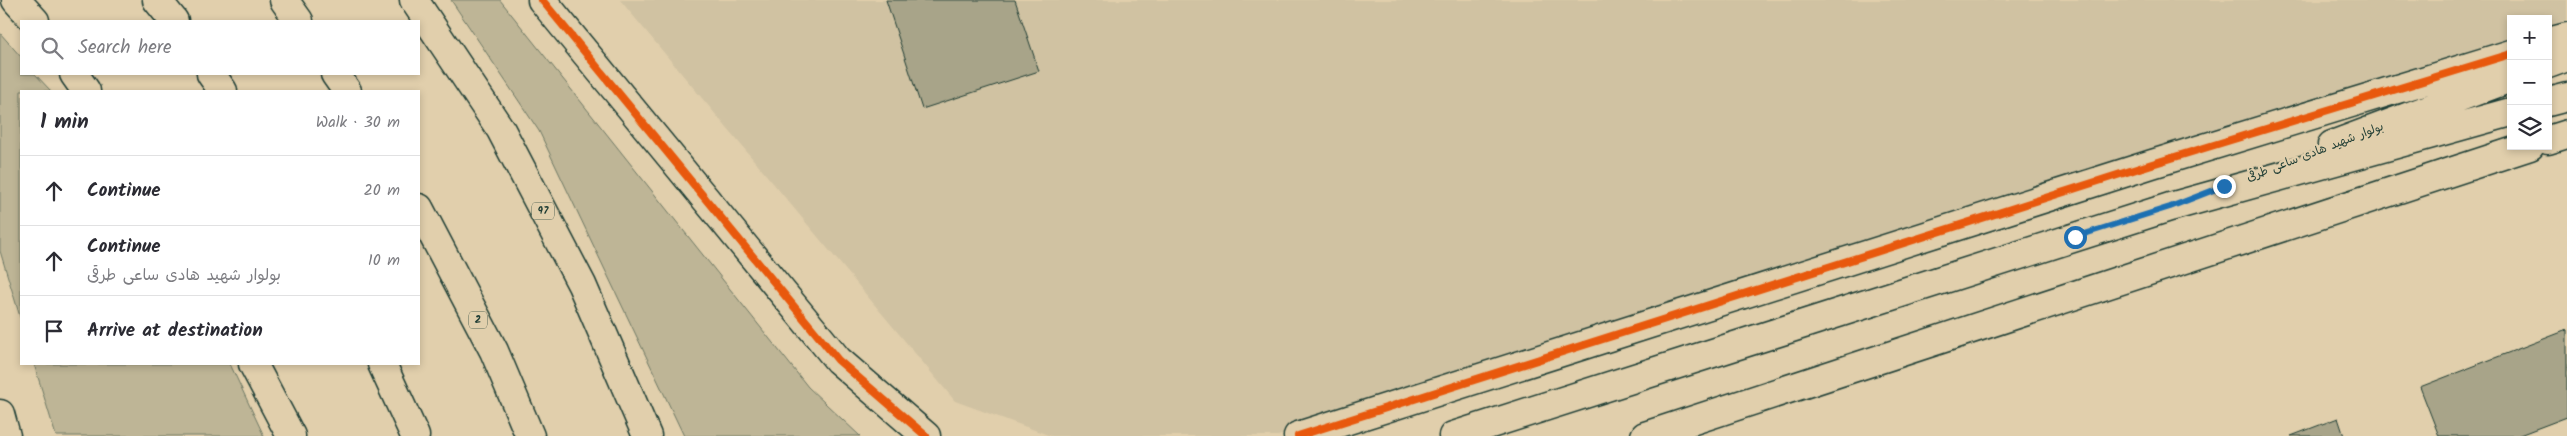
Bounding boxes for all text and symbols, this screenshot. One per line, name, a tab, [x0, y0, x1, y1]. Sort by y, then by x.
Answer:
map controls	[2507, 15, 2552, 150]
button: +	[2507, 15, 2552, 60]
search box	[20, 20, 420, 75]
text: Search here	[78, 33, 172, 63]
icon: search	[38, 34, 66, 62]
button: −	[2507, 60, 2552, 105]
button: layers	[2507, 105, 2552, 150]
text: 1 min	[40, 106, 89, 139]
text: Walk · 30 m	[316, 110, 400, 135]
street label: بولوار شهید هادی ساعی طرقی	[2244, 117, 2386, 187]
route end	[2213, 175, 2236, 198]
text: Continue	[87, 176, 160, 206]
icon: ahead	[40, 177, 68, 205]
text: 20 m	[364, 178, 400, 203]
road number: 97	[532, 202, 554, 220]
route start	[2064, 226, 2087, 249]
text: Continue	[87, 232, 160, 262]
icon: ahead	[40, 247, 68, 275]
text: 10 m	[368, 248, 400, 273]
text: بولوار شهید هادی ساعی طرقی	[87, 263, 281, 288]
road number: 2	[469, 312, 487, 328]
text: Arrive at destination	[87, 316, 263, 346]
icon: arrive	[40, 317, 68, 345]

